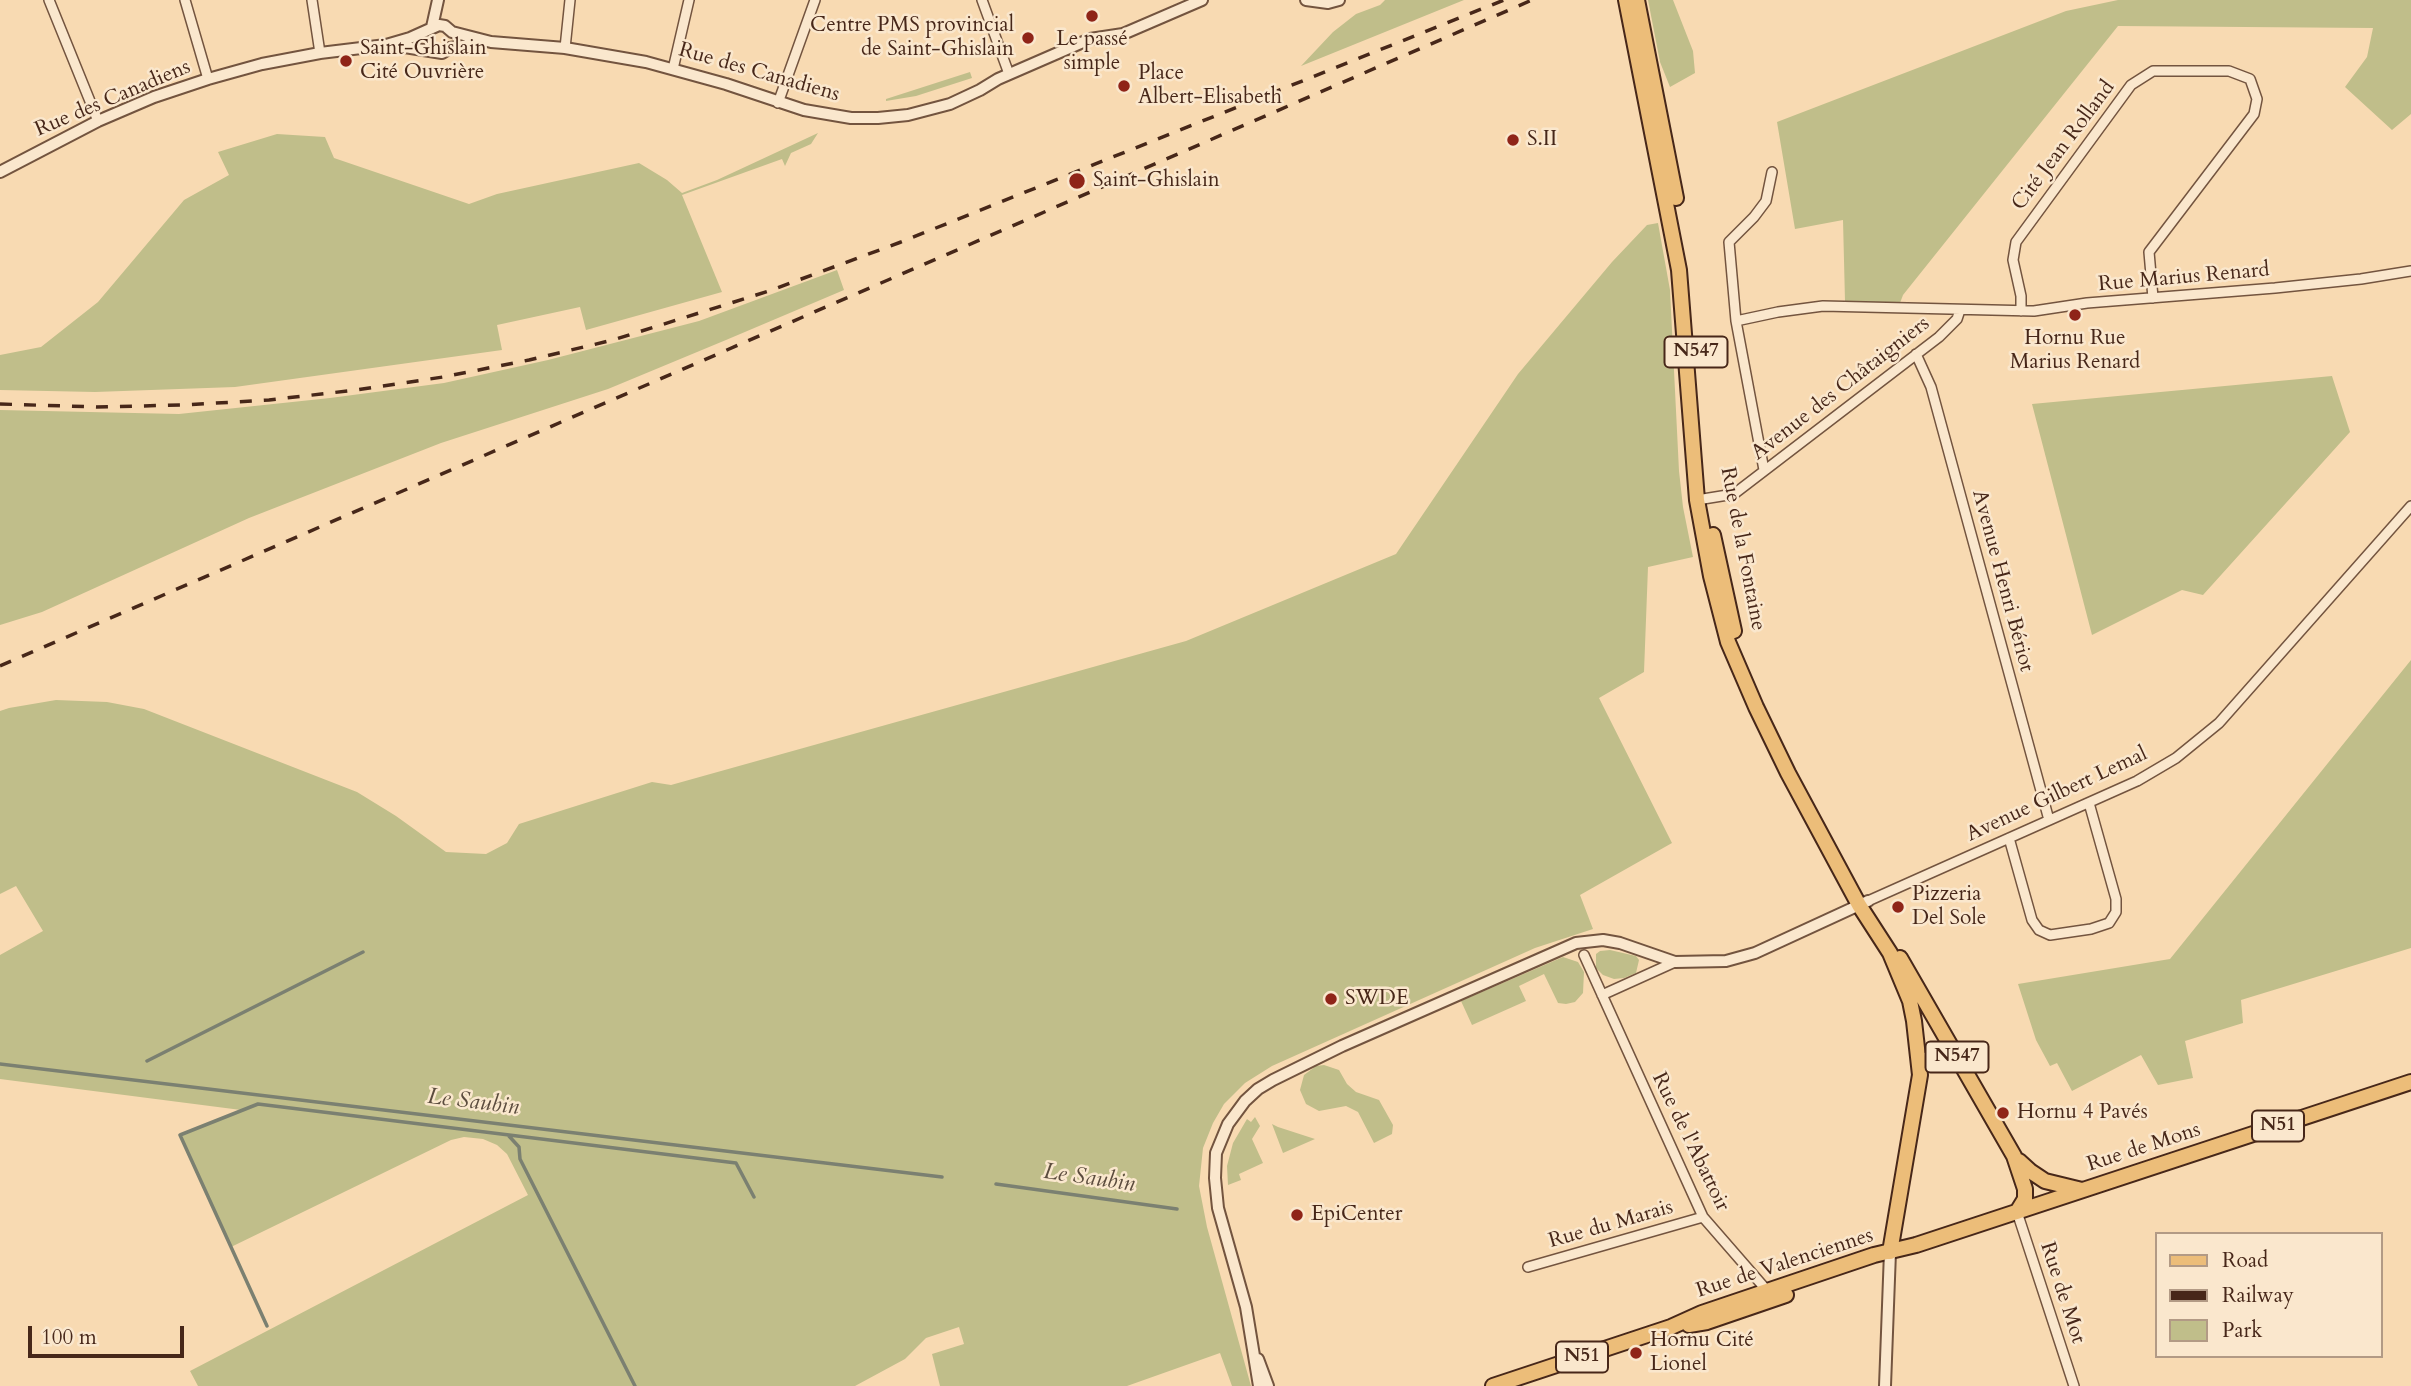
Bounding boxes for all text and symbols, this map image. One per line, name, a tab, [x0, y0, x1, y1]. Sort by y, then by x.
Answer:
marker: Le passé simple	[1084, 8, 1100, 24]
place label: Centre PMS provincial de Saint-Ghislain	[810, 13, 1014, 63]
place label: Le passé simple	[1056, 27, 1128, 77]
marker: Centre PMS provincial de Saint-Ghislain	[1020, 30, 1036, 46]
place label: Saint-Ghislain Cité Ouvrière	[360, 36, 487, 86]
street label: Rue des Canadiens	[676, 38, 842, 108]
marker: Saint-Ghislain Cité Ouvrière	[338, 53, 354, 69]
street label: Rue des Canadiens	[32, 55, 194, 143]
place label: Place Albert-Elisabeth	[1138, 61, 1282, 111]
street label: Cité Jean Rolland	[2007, 76, 2121, 216]
marker: Place Albert-Elisabeth	[1116, 78, 1132, 94]
place label: S.II	[1527, 127, 1557, 153]
marker: S.II	[1505, 132, 1521, 148]
place label: Saint-Ghislain	[1093, 168, 1220, 194]
marker: Saint-Ghislain	[1067, 171, 1087, 191]
street label: Rue Marius Renard	[2097, 258, 2271, 298]
marker: Hornu Rue Marius Renard	[2067, 307, 2083, 323]
street label: Avenue des Châtaigniers	[1747, 312, 1935, 466]
place label: Hornu Rue Marius Renard	[2010, 326, 2140, 376]
road number: N547	[1664, 336, 1728, 368]
street label: Rue de la Fontaine	[1714, 465, 1770, 633]
street label: Avenue Henri Bériot	[1966, 487, 2038, 675]
street label: Avenue Gilbert Lemal	[1963, 742, 2151, 848]
place label: Pizzeria Del Sole	[1912, 882, 1986, 932]
marker: Pizzeria Del Sole	[1890, 899, 1906, 915]
place label: SWDE	[1345, 986, 1409, 1012]
marker: SWDE	[1323, 991, 1339, 1007]
road number: N547	[1926, 1042, 1988, 1072]
street label: Rue de l'Abattoir	[1646, 1069, 1734, 1215]
water label: Le Saubin	[426, 1084, 520, 1122]
place label: Hornu 4 Pavés	[2017, 1100, 2148, 1126]
marker: Hornu 4 Pavés	[1995, 1105, 2011, 1121]
road number: N51	[2252, 1110, 2304, 1142]
street label: Rue de Mons	[2084, 1118, 2204, 1178]
water label: Le Saubin	[1041, 1159, 1137, 1199]
street label: Rue du Marais	[1546, 1195, 1676, 1255]
place label: EpiCenter	[1311, 1202, 1402, 1228]
marker: EpiCenter	[1289, 1207, 1305, 1223]
street label: Rue de Valenciennes	[1693, 1224, 1877, 1304]
legend	[2156, 1232, 2383, 1358]
street label: Rue de Mot	[2034, 1239, 2090, 1347]
text: Road	[2222, 1246, 2268, 1275]
text: Railway	[2222, 1281, 2294, 1310]
scale bar	[32, 1312, 187, 1356]
text: Park	[2222, 1316, 2262, 1345]
text: 100 m	[41, 1323, 97, 1352]
place label: Hornu Cité Lionel	[1650, 1328, 1754, 1378]
road number: N51	[1556, 1342, 1608, 1372]
marker: Hornu Cité Lionel	[1628, 1345, 1644, 1361]

